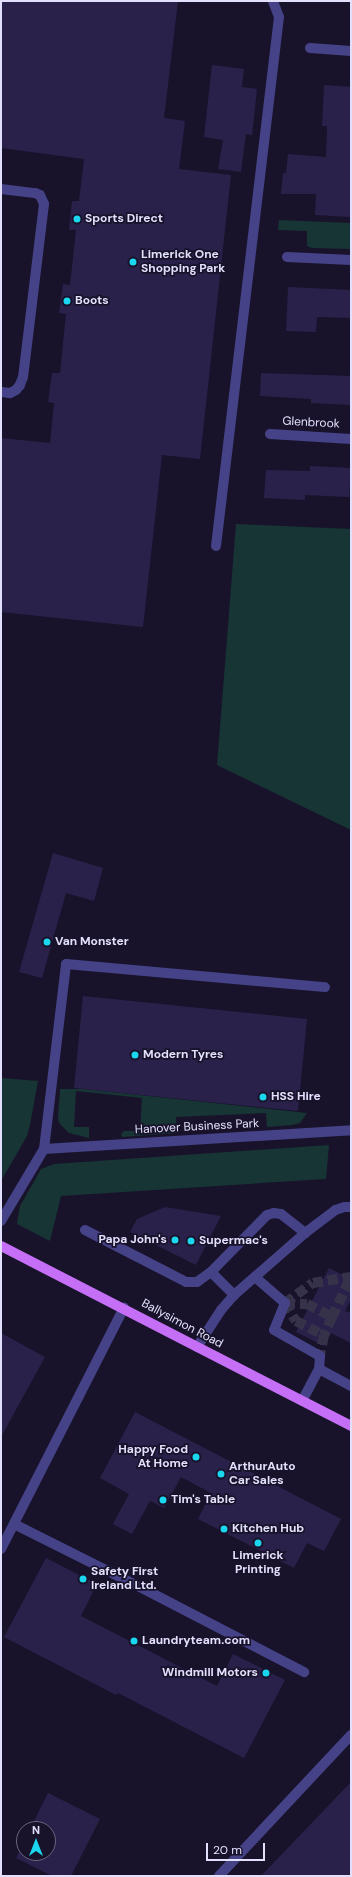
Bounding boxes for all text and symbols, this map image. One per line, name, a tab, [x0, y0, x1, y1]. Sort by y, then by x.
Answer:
place label: Sports Direct	[85, 212, 163, 226]
marker: Sports Direct	[72, 214, 82, 224]
place label: Limerick One Shopping Park	[141, 248, 225, 276]
marker: Limerick One Shopping Park	[128, 257, 138, 267]
place label: Boots	[75, 294, 109, 308]
marker: Boots	[62, 296, 72, 306]
street label: Glenbrook	[282, 414, 340, 432]
place label: Van Monster	[55, 935, 129, 949]
marker: Van Monster	[42, 937, 52, 947]
place label: Modern Tyres	[143, 1048, 223, 1062]
marker: Modern Tyres	[130, 1050, 140, 1060]
place label: HSS Hire	[271, 1090, 321, 1104]
marker: HSS Hire	[258, 1092, 268, 1102]
street label: Hanover Business Park	[134, 1117, 260, 1137]
place label: Papa John's	[99, 1233, 167, 1247]
place label: Supermac's	[199, 1234, 268, 1248]
marker: Papa John's	[170, 1235, 180, 1245]
marker: Supermac's	[186, 1236, 196, 1246]
street label: Ballysimon Road	[139, 1296, 225, 1352]
place label: Happy Food At Home	[118, 1443, 188, 1471]
marker: Happy Food At Home	[191, 1452, 201, 1462]
place label: ArthurAuto Car Sales	[229, 1460, 295, 1488]
marker: ArthurAuto Car Sales	[216, 1469, 226, 1479]
place label: Tim's Table	[171, 1493, 235, 1507]
marker: Tim's Table	[158, 1495, 168, 1505]
place label: Kitchen Hub	[232, 1522, 304, 1536]
marker: Kitchen Hub	[219, 1524, 229, 1534]
marker: Limerick Printing	[253, 1538, 263, 1548]
place label: Limerick Printing	[233, 1549, 283, 1577]
place label: Safety First Ireland Ltd.	[91, 1565, 158, 1593]
marker: Safety First Ireland Ltd.	[78, 1574, 88, 1584]
place label: Laundryteam.com	[142, 1634, 250, 1648]
marker: Laundryteam.com	[129, 1636, 139, 1646]
place label: Windmill Motors	[162, 1666, 258, 1680]
marker: Windmill Motors	[261, 1668, 271, 1678]
north arrow	[16, 1821, 56, 1861]
text: N	[32, 1823, 40, 1837]
scale bar	[208, 1835, 267, 1861]
text: 20 m	[213, 1842, 242, 1858]

